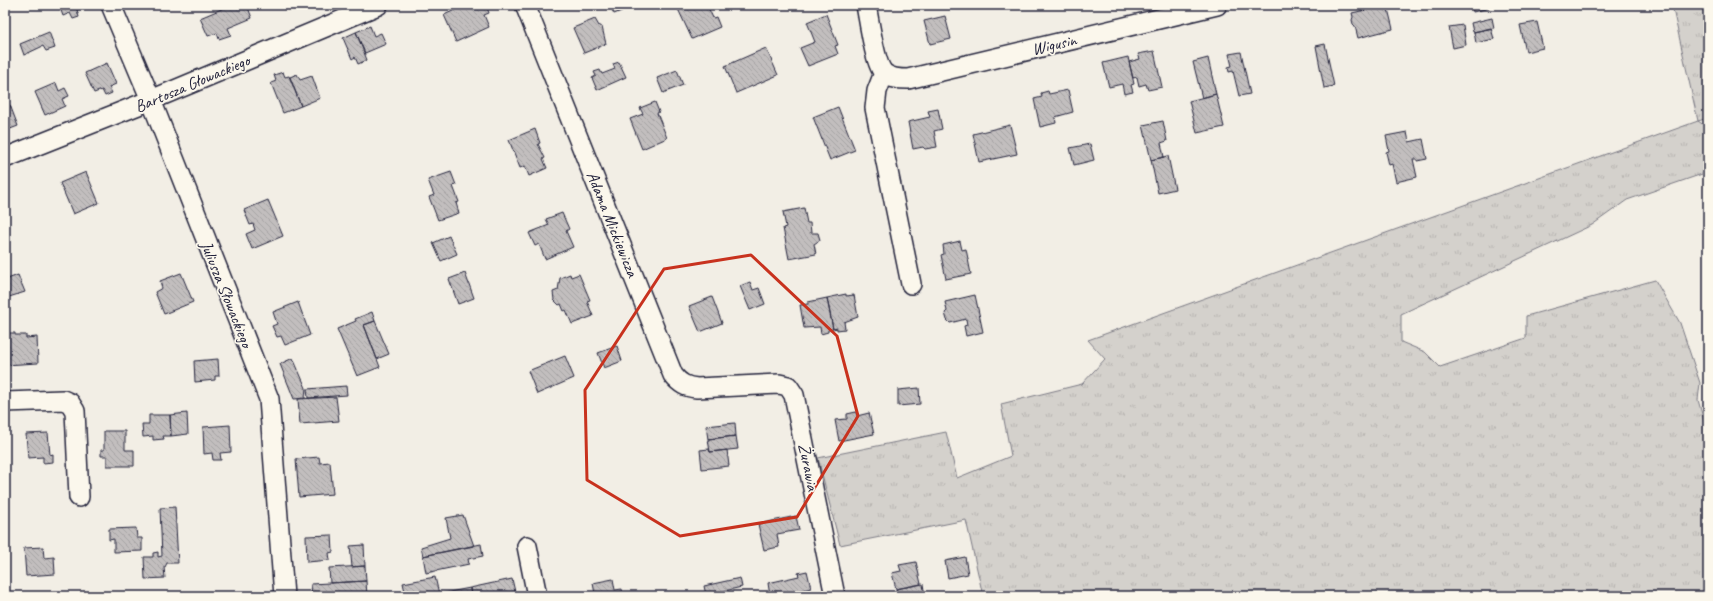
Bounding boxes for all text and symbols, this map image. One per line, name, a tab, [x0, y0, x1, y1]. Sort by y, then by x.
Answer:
street label: Wigusin	[1030, 29, 1080, 60]
street label: Bartosza Głowackiego	[132, 49, 255, 117]
street label: Adama Mickiewicza	[582, 168, 644, 281]
street label: Juliusza Słowackiego	[195, 237, 258, 352]
street label: Żurawia	[794, 442, 824, 494]

